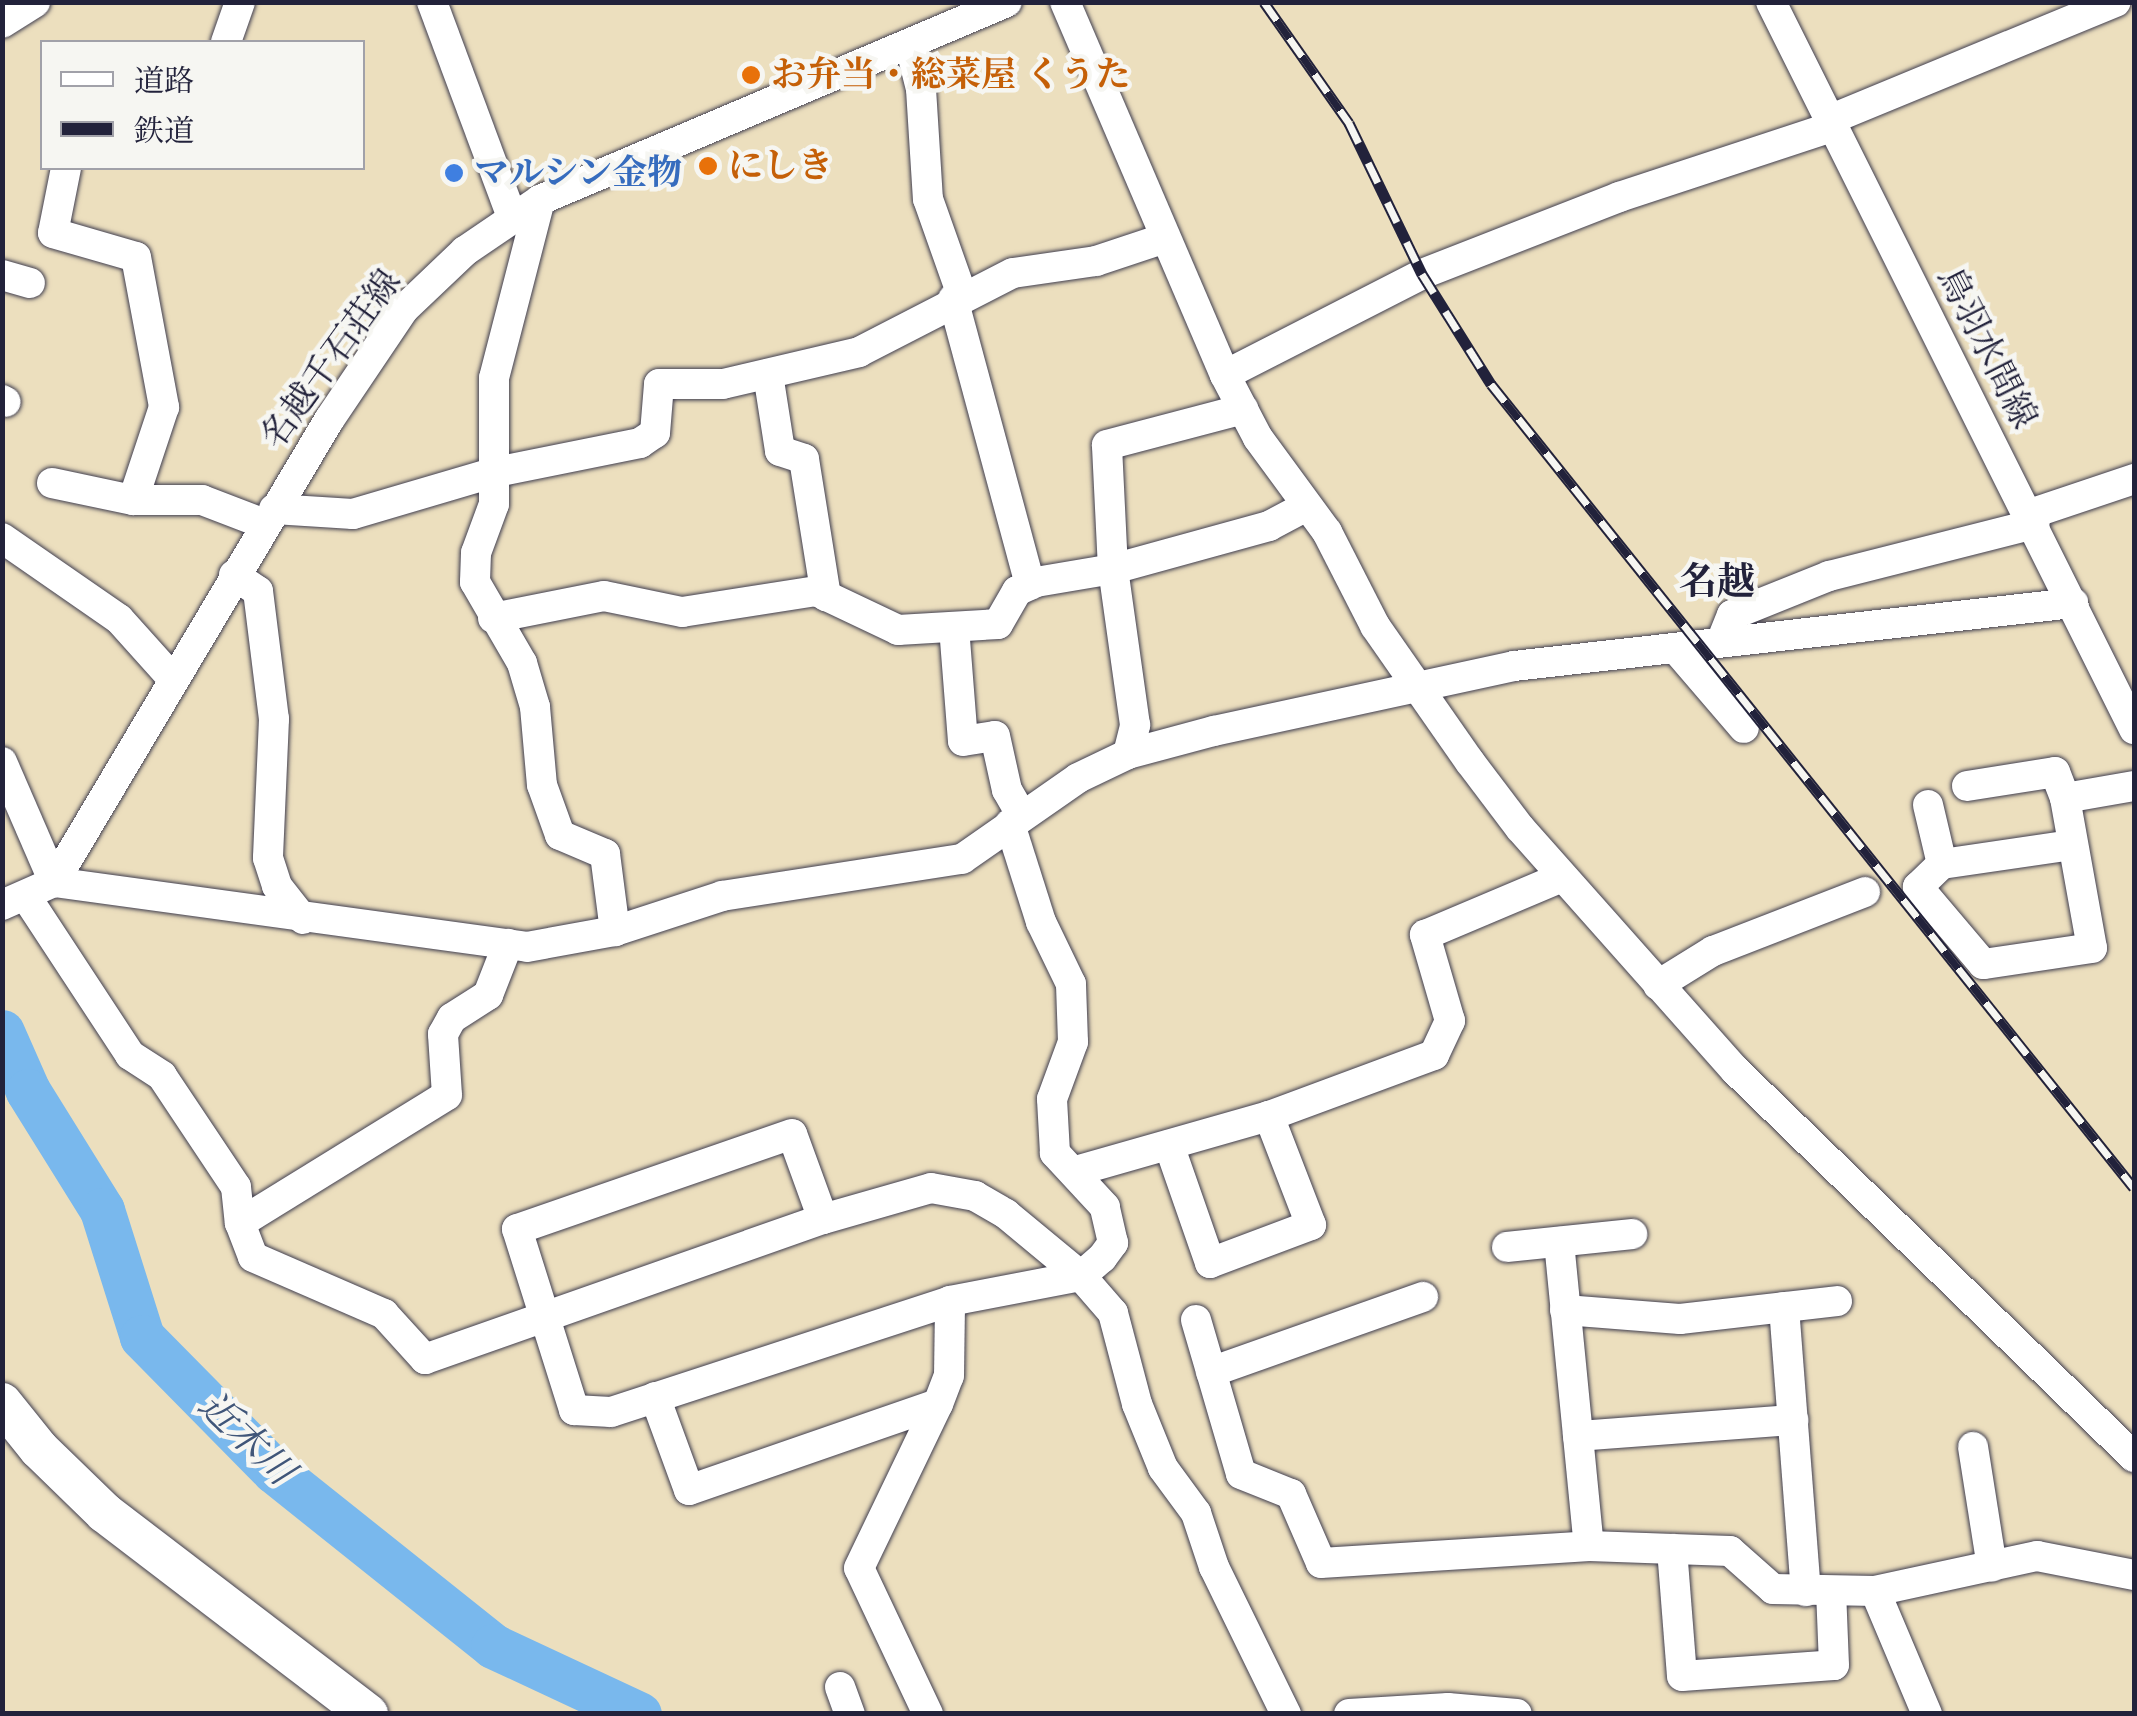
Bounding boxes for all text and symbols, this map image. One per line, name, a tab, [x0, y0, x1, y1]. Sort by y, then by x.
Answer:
legend	[40, 40, 365, 170]
place label: お弁当・総菜屋 くうた	[771, 54, 1130, 96]
text: 道路	[134, 61, 194, 102]
marker: お弁当・総菜屋 くうた	[740, 64, 762, 86]
text: 鉄道	[134, 111, 194, 152]
place label: にしき	[728, 145, 833, 187]
place label: マルシン金物	[474, 152, 684, 194]
marker: にしき	[697, 155, 719, 177]
marker: マルシン金物	[443, 162, 465, 184]
street label: 鳥羽水間線	[1929, 261, 2045, 435]
street label: 名越千石荘線	[252, 262, 410, 456]
district label: 名越	[1679, 560, 1755, 606]
water label: 近木川	[189, 1383, 303, 1495]

